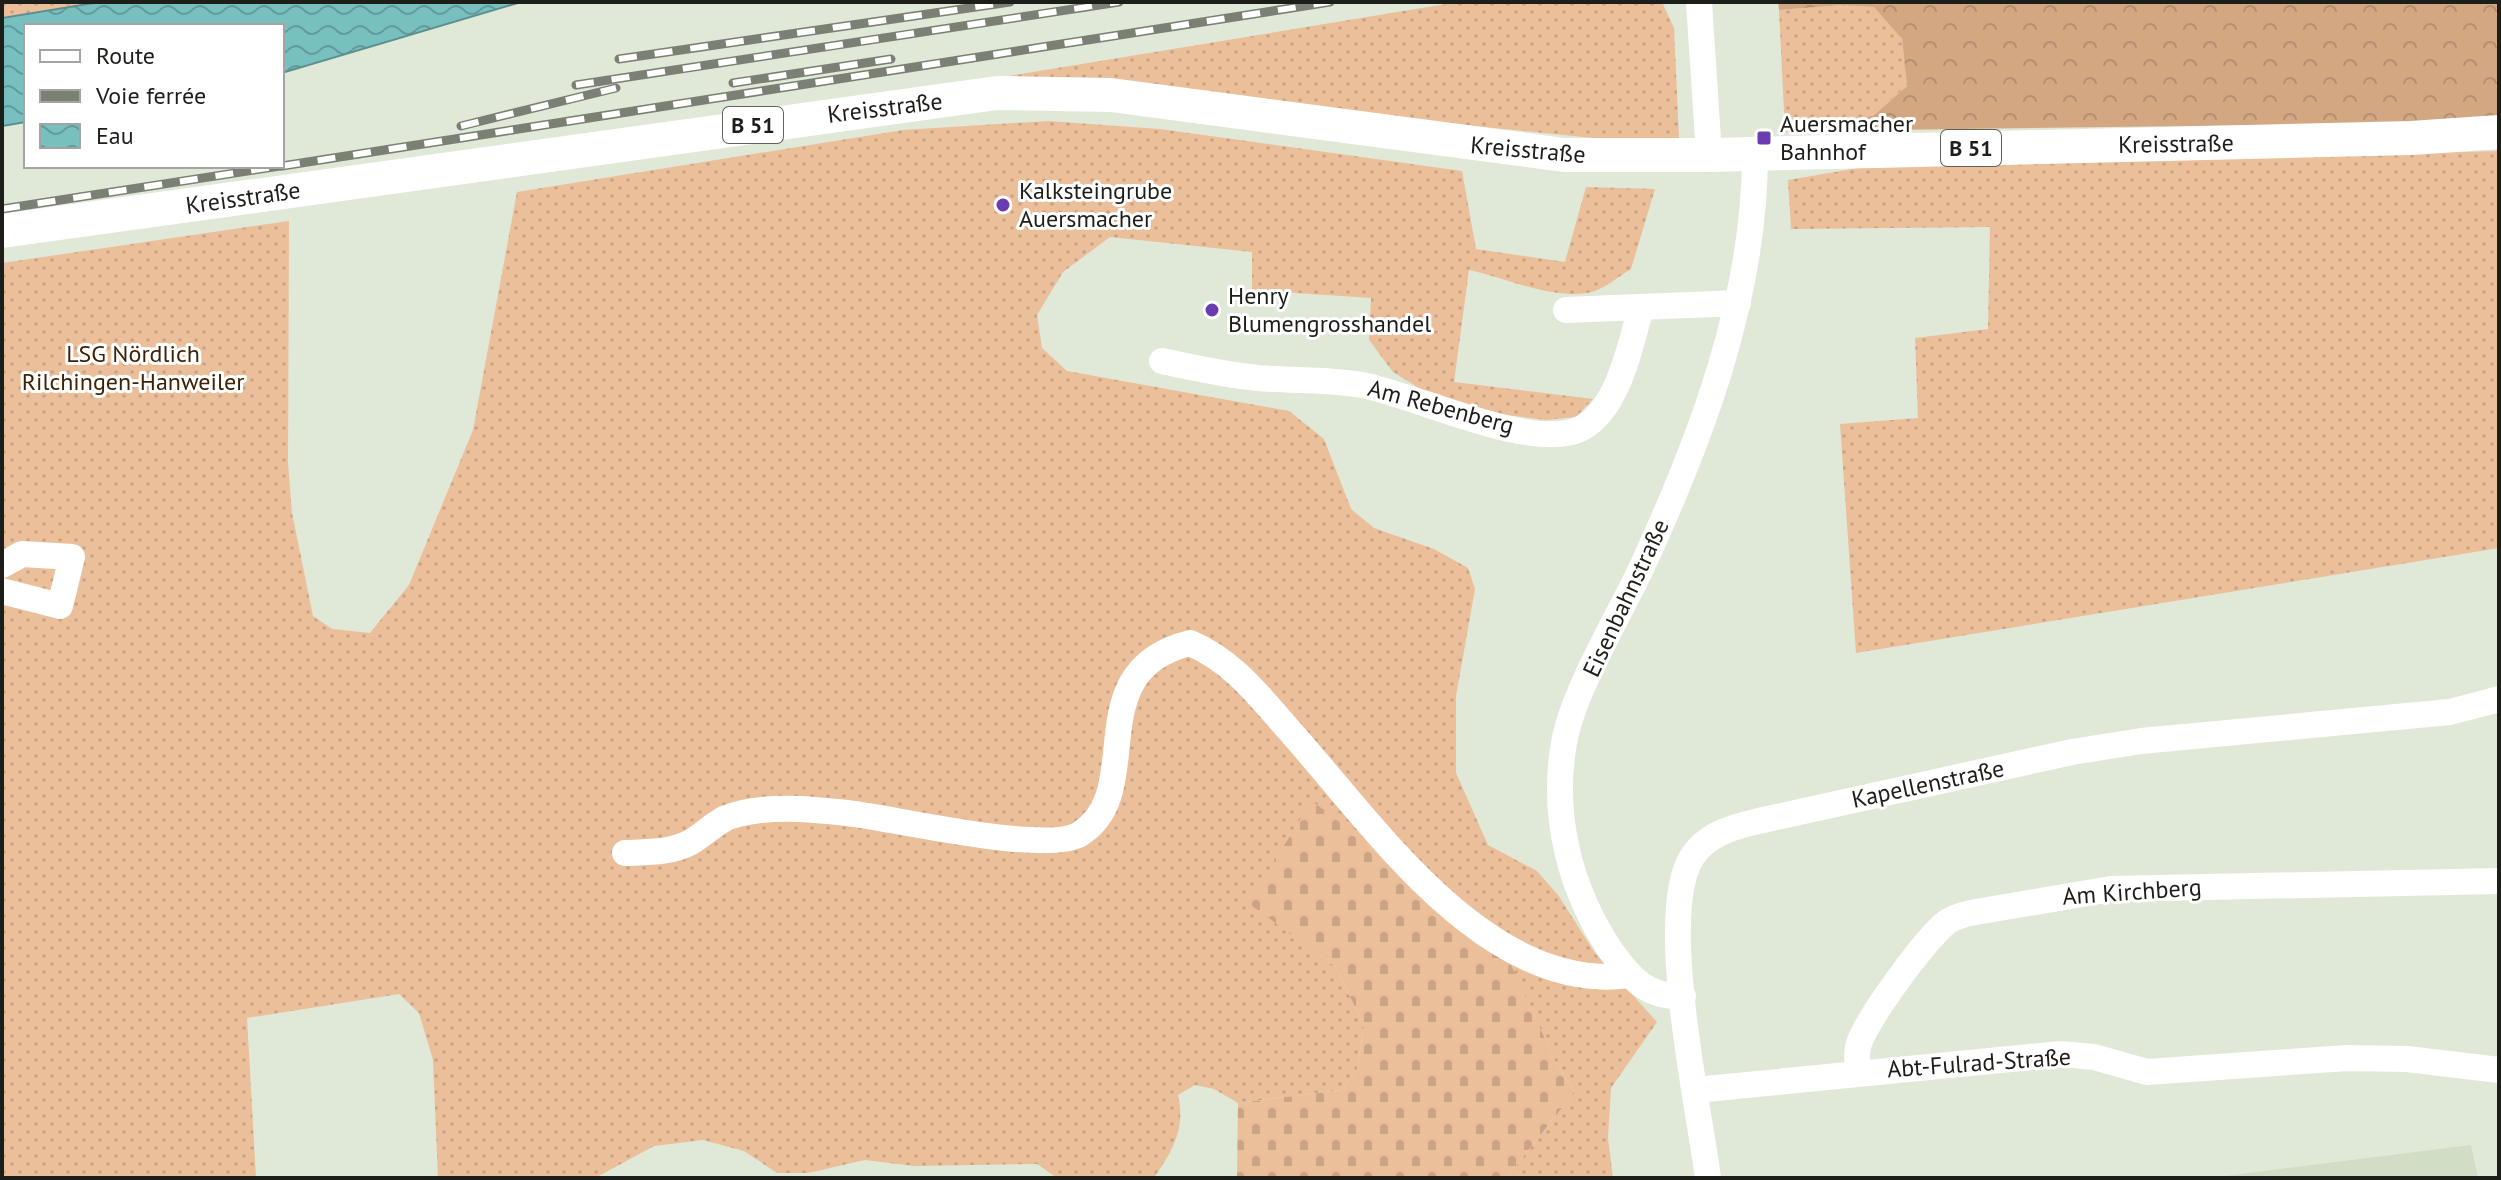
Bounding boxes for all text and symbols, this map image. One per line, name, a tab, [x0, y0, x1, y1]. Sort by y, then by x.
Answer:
legend	[24, 24, 284, 168]
text: Route	[96, 40, 155, 71]
text: Voie ferrée	[95, 80, 206, 111]
street label: Kreisstraße	[826, 85, 944, 130]
road number: B 51	[723, 107, 783, 143]
place label: Auersmacher Bahnhof	[1780, 108, 1913, 167]
text: Eau	[96, 120, 134, 151]
street label: Kreisstraße	[2118, 127, 2234, 160]
street label: Kreisstraße	[1469, 129, 1587, 170]
marker: Auersmacher Bahnhof	[1755, 129, 1773, 147]
road number: B 51	[1941, 130, 2001, 166]
street label: Kreisstraße	[184, 174, 302, 221]
place label: Kalksteingrube Auersmacher	[1019, 175, 1172, 234]
marker: Kalksteingrube Auersmacher	[994, 196, 1012, 214]
place label: Henry Blumengrosshandel	[1228, 280, 1431, 339]
marker: Henry Blumengrosshandel	[1203, 301, 1221, 319]
park label: LSG Nördlich Rilchingen-Hanweiler	[22, 338, 244, 397]
street label: Am Rebenberg	[1365, 372, 1517, 441]
street label: Eisenbahnstraße	[1575, 514, 1676, 682]
street label: Kapellenstraße	[1849, 752, 2007, 815]
street label: Am Kirchberg	[2061, 871, 2203, 912]
street label: Abt-Fulrad-Straße	[1886, 1041, 2072, 1084]

